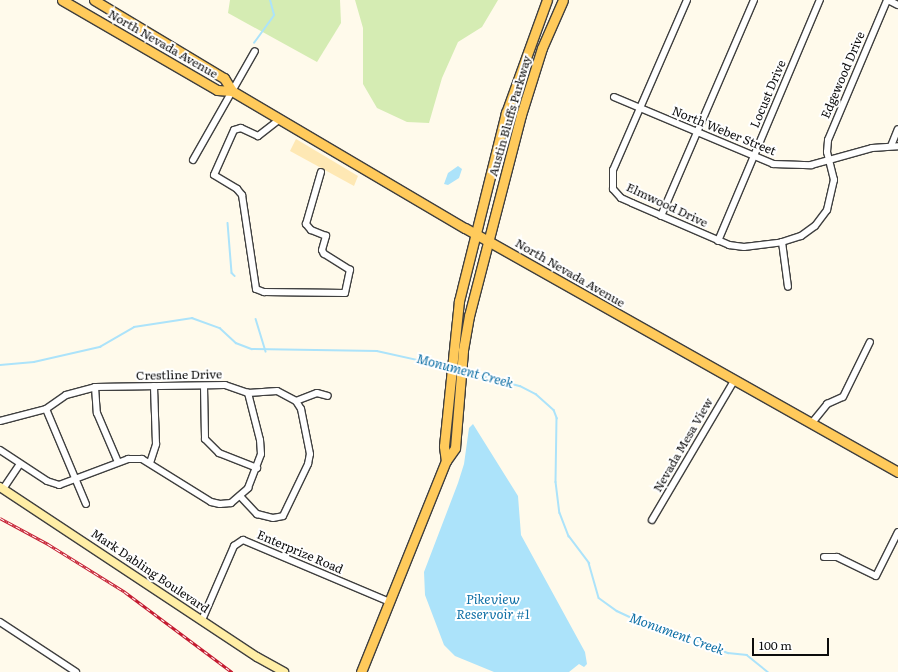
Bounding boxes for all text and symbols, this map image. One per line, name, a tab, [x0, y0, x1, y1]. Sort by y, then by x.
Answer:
street label: North Nevada Avenue	[106, 7, 220, 81]
street label: Edgewood Drive	[818, 29, 868, 121]
street label: Austin Bluffs Parkway	[486, 54, 534, 178]
street label: Locust Drive	[747, 58, 789, 130]
street label: North Weber Street	[670, 104, 778, 158]
street label: Elmwood Drive	[624, 180, 710, 230]
street label: North Nevada Avenue	[513, 236, 627, 310]
water label: Monument Creek	[415, 351, 515, 391]
street label: Crestline Drive	[136, 367, 222, 383]
street label: Nevada Mesa View	[650, 395, 716, 495]
street label: Mark Dabling Boulevard	[88, 526, 212, 616]
street label: Enterprize Road	[255, 527, 345, 577]
water label: Pikeview Reservoir #1	[456, 592, 530, 623]
water label: Monument Creek	[627, 610, 727, 658]
scale bar	[754, 630, 831, 656]
text: 100 m	[759, 636, 792, 654]

